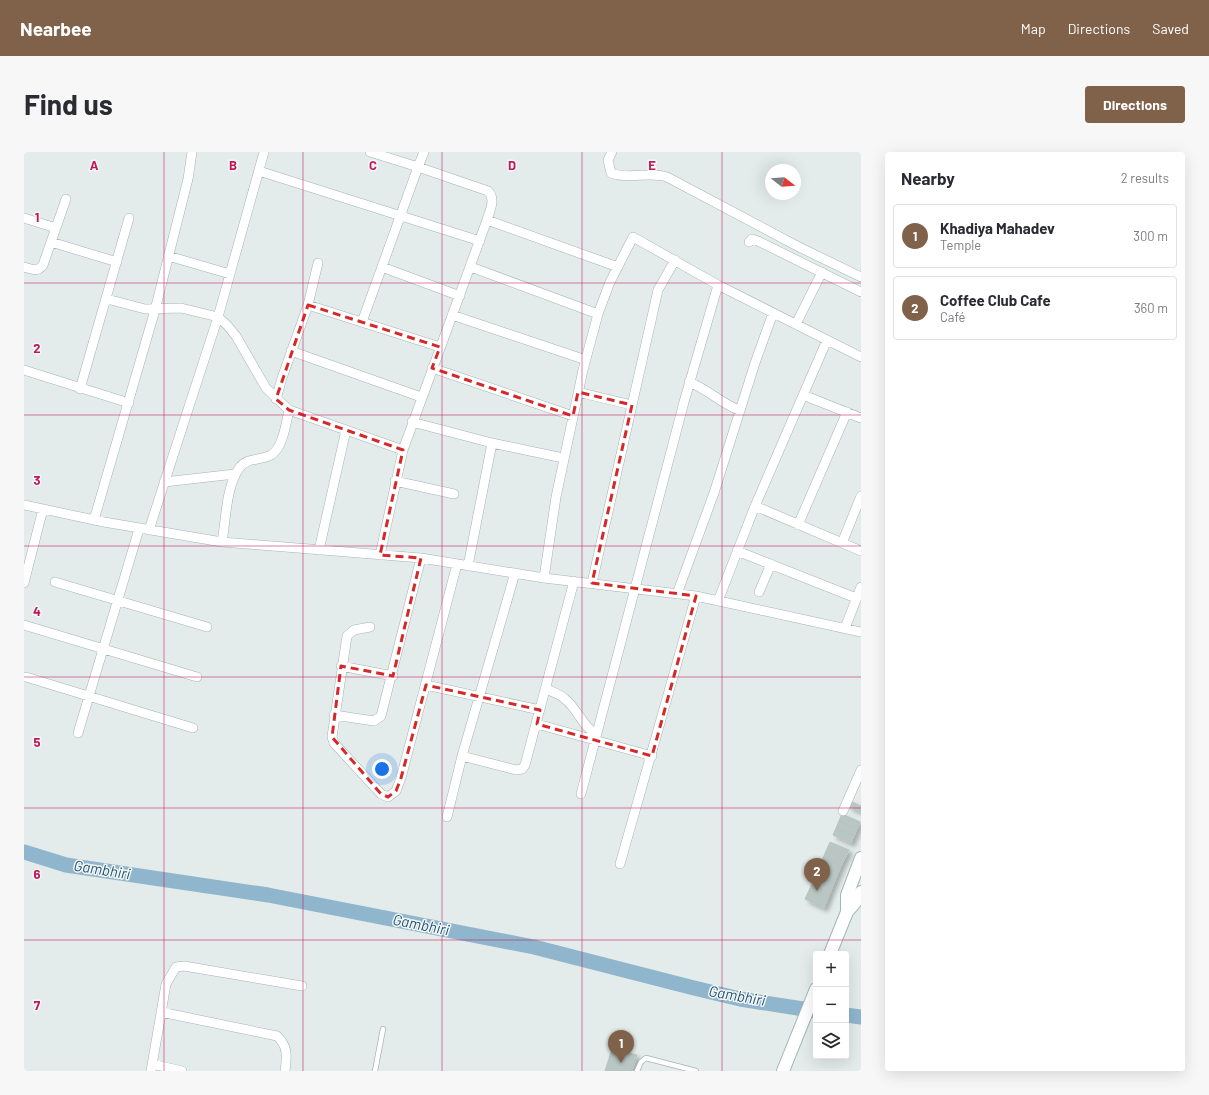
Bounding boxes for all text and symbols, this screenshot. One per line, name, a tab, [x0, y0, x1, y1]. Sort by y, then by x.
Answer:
text: Nearbee	[20, 17, 92, 40]
text: Map	[1021, 20, 1046, 37]
text: Directions	[1068, 20, 1130, 37]
text: Saved	[1152, 20, 1189, 37]
button: Directions	[1085, 86, 1185, 123]
text: Find us	[24, 87, 113, 121]
text: A	[90, 157, 99, 173]
text: B	[229, 157, 237, 173]
text: C	[369, 157, 377, 173]
text: D	[508, 157, 516, 173]
text: E	[648, 157, 656, 173]
north arrow	[765, 164, 801, 200]
text: Nearby	[901, 168, 955, 188]
text: 2 results	[1121, 170, 1169, 186]
text: 1	[35, 209, 39, 225]
text: Khadiya Mahadev	[940, 219, 1055, 237]
text: 1	[913, 228, 917, 244]
text: 300 m	[1133, 228, 1168, 244]
text: Temple	[940, 237, 981, 253]
text: Coffee Club Cafe	[940, 291, 1051, 309]
text: 2	[911, 300, 919, 316]
text: 360 m	[1134, 300, 1168, 316]
text: Café	[940, 309, 965, 325]
text: 2	[33, 340, 41, 356]
text: 3	[33, 472, 41, 488]
text: 4	[33, 603, 41, 619]
text: 5	[33, 734, 41, 750]
your location	[372, 759, 392, 779]
water label: Gambhiri	[72, 856, 132, 882]
pin: 2	[804, 858, 830, 891]
text: 6	[34, 866, 41, 882]
water label: Gambhiri	[391, 910, 451, 938]
map controls	[813, 951, 849, 1059]
button: +	[813, 951, 849, 987]
water label: Gambhiri	[707, 981, 767, 1009]
button: −	[813, 987, 849, 1023]
text: 7	[34, 997, 41, 1013]
button: layers	[813, 1023, 849, 1059]
pin: 1	[608, 1030, 634, 1063]

